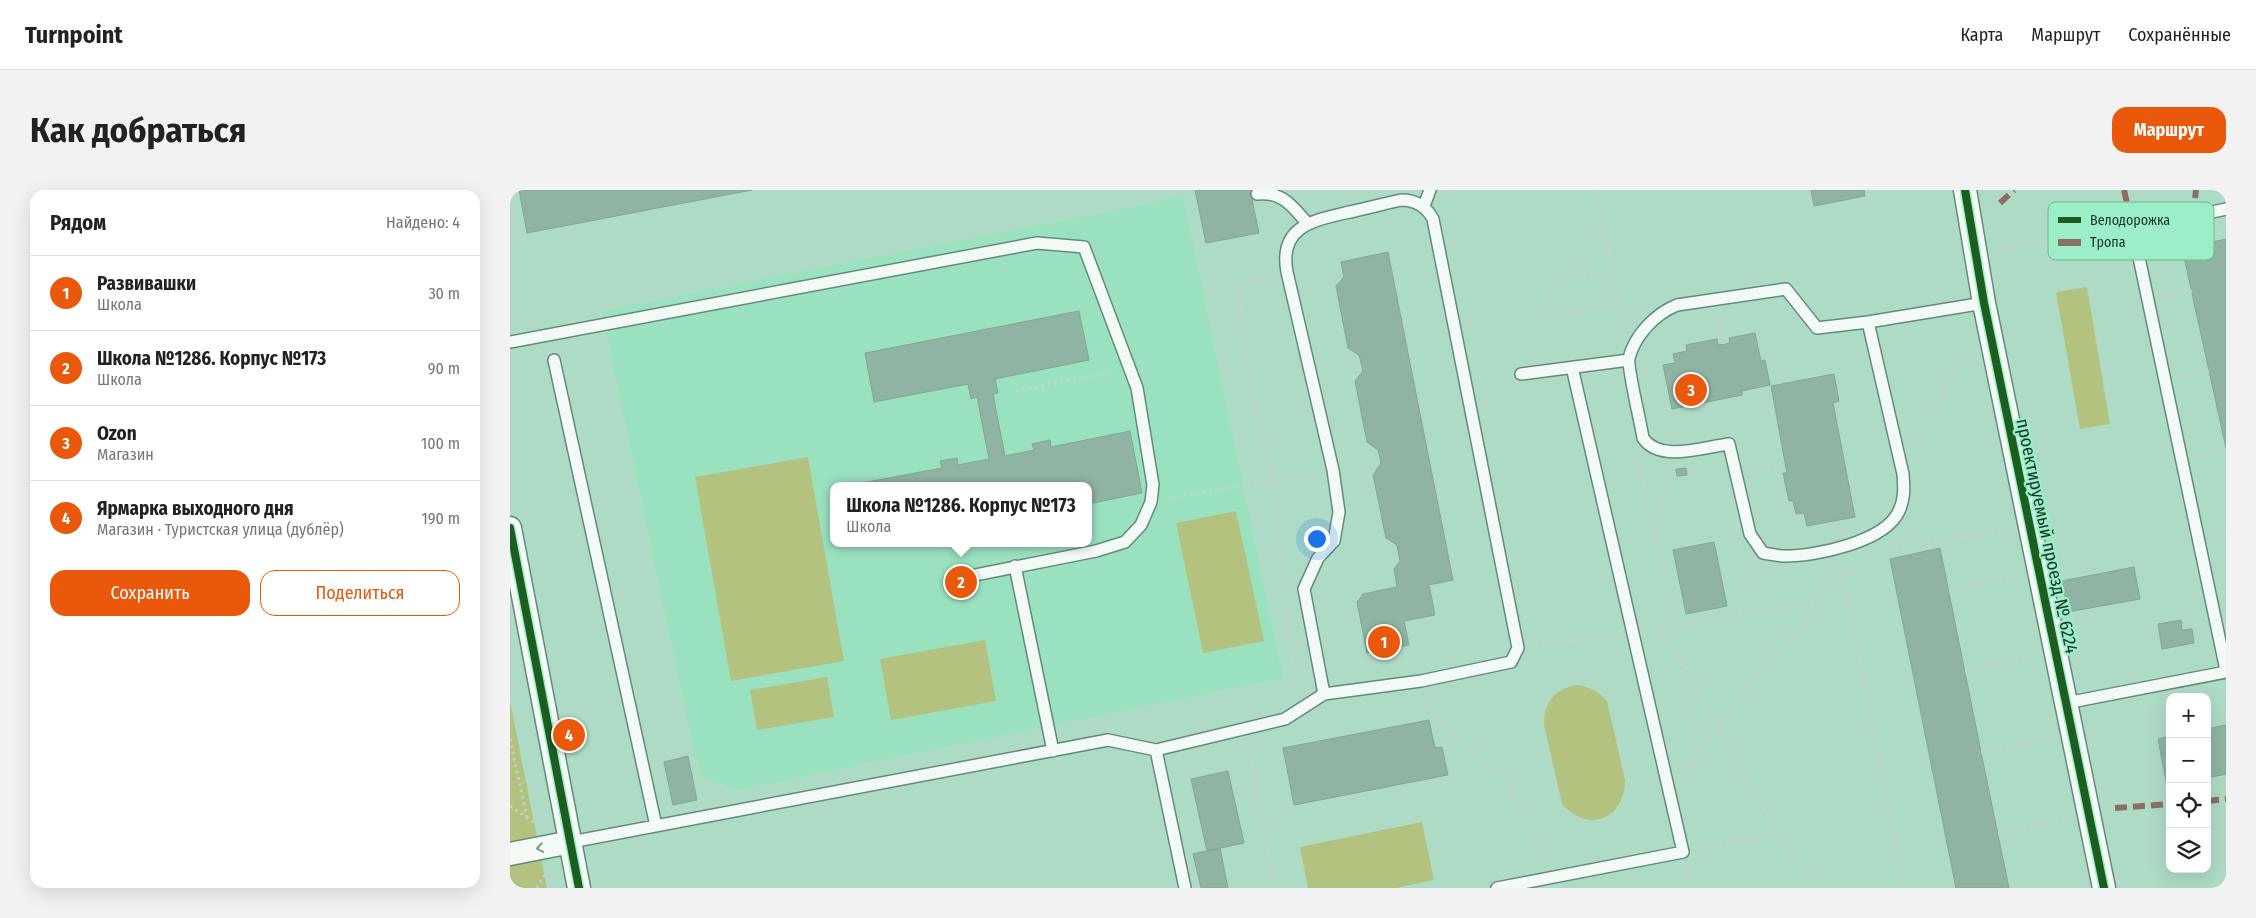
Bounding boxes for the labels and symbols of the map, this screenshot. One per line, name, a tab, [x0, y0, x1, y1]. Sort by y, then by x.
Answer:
legend	[2048, 202, 2214, 260]
text: Велодорожка	[2090, 212, 2170, 229]
text: Тропа	[2090, 234, 2126, 251]
pin: 3	[1675, 371, 1707, 409]
street label: проектируемый проезд № 6224	[2011, 417, 2083, 656]
your location	[1304, 526, 1330, 552]
pin: 2	[945, 563, 977, 601]
pin: 1	[1368, 623, 1400, 661]
pin: 4	[553, 716, 585, 754]
one-way arrow	[536, 843, 545, 853]

